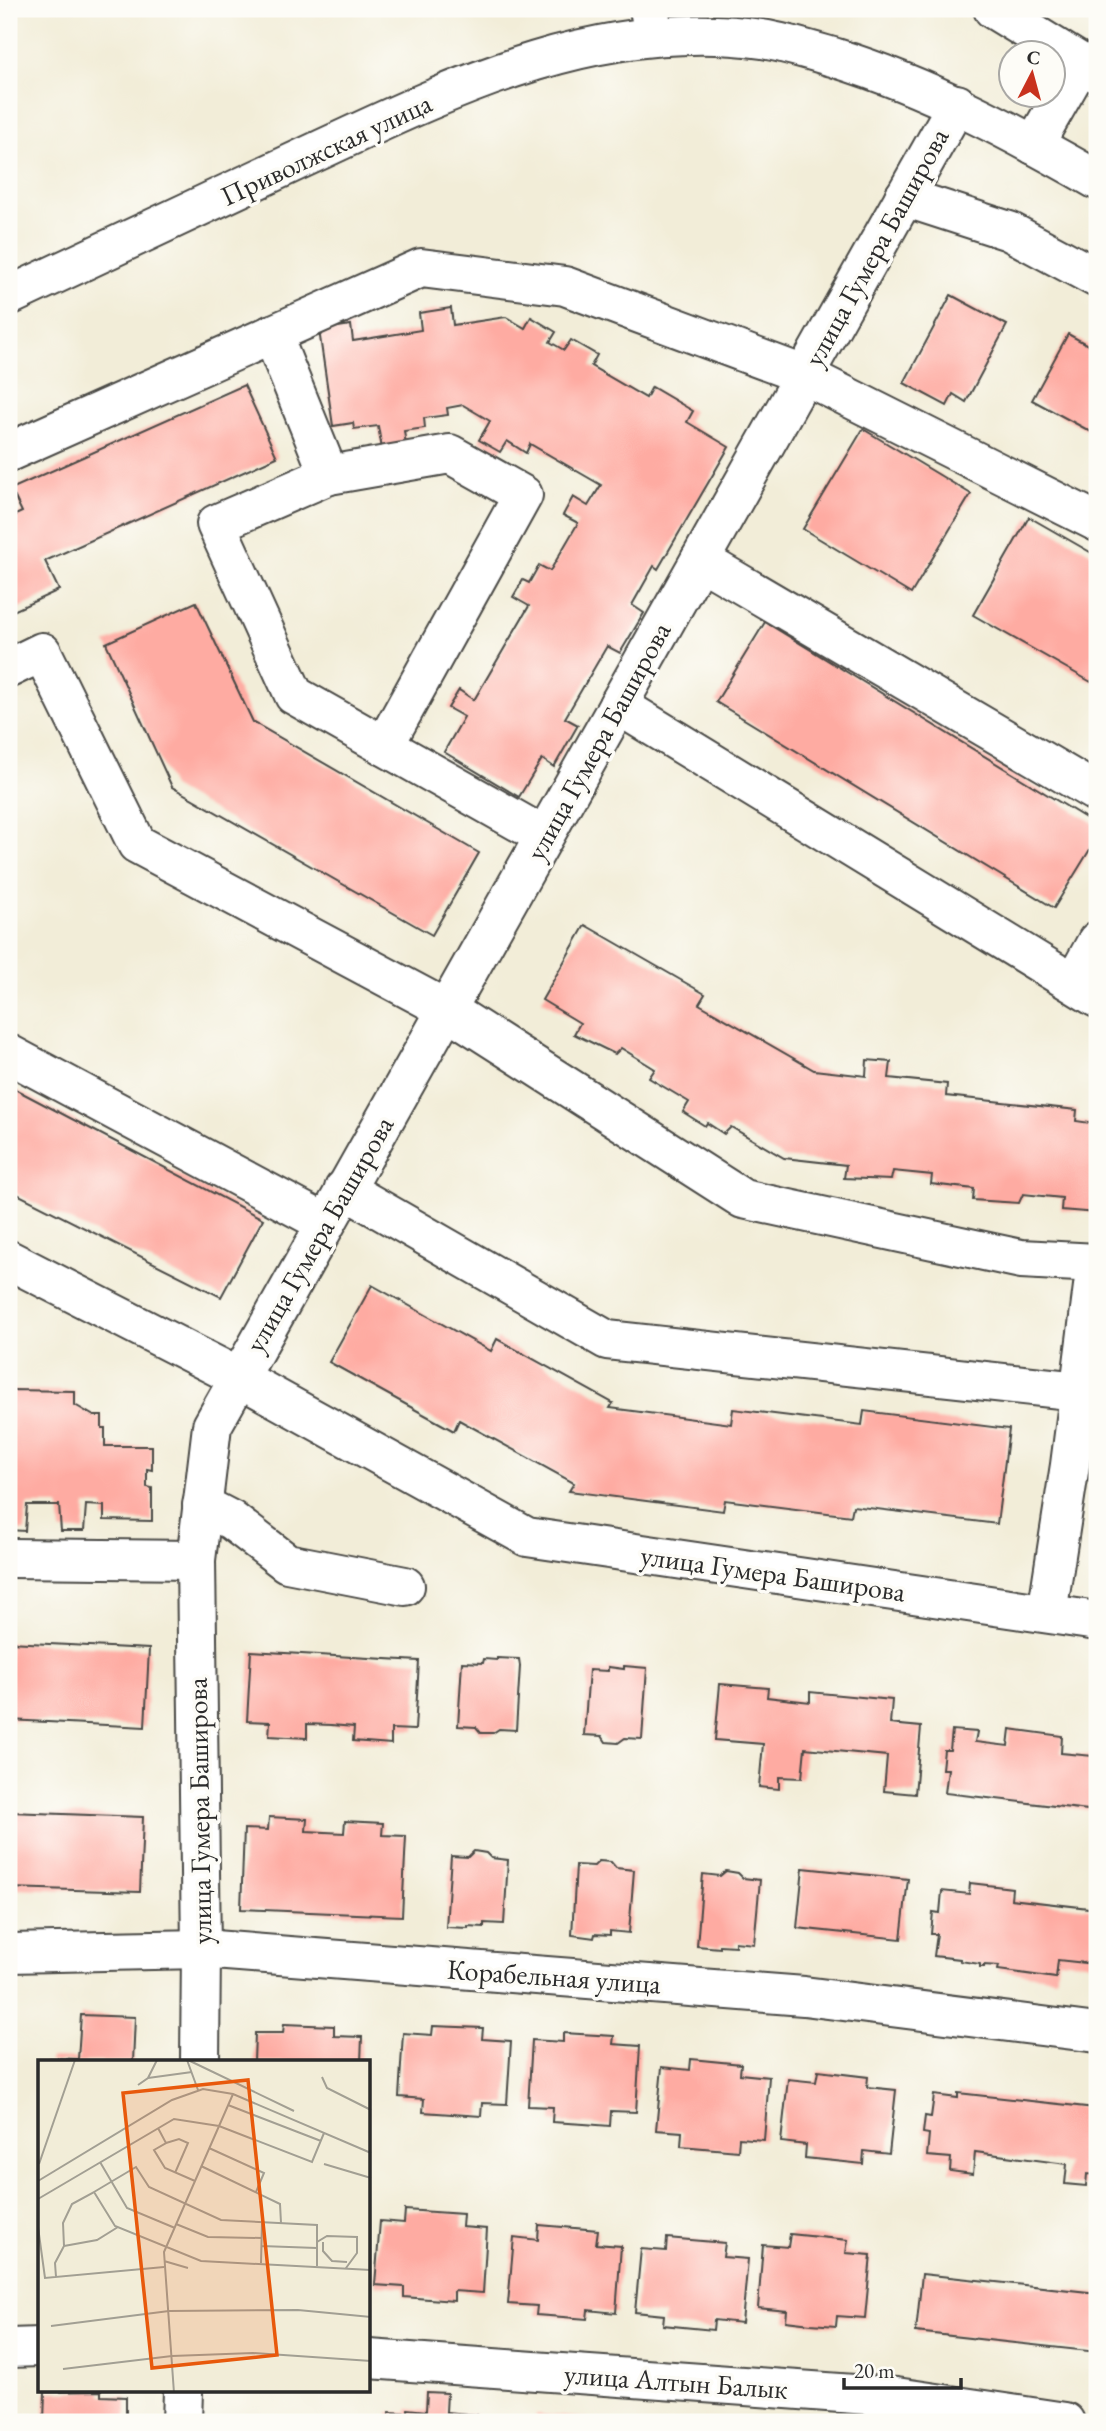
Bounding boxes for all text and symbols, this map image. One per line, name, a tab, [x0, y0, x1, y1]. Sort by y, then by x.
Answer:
north arrow	[998, 38, 1068, 108]
text: С	[1026, 44, 1042, 71]
street label: Приволжская улица	[215, 84, 438, 214]
street label: улица Гумера Баширова	[796, 121, 957, 372]
street label: улица Гумера Баширова	[518, 615, 679, 866]
street label: улица Гумера Баширова	[237, 1109, 402, 1359]
street label: улица Гумера Баширова	[638, 1537, 909, 1610]
street label: улица Гумера Баширова	[179, 1676, 219, 1945]
street label: Корабельная улица	[446, 1951, 663, 2001]
inset map	[38, 2060, 371, 2392]
scale bar	[844, 2347, 961, 2391]
street label: улица Алтын Балык	[563, 2355, 789, 2407]
text: 20 m	[854, 2357, 895, 2384]

